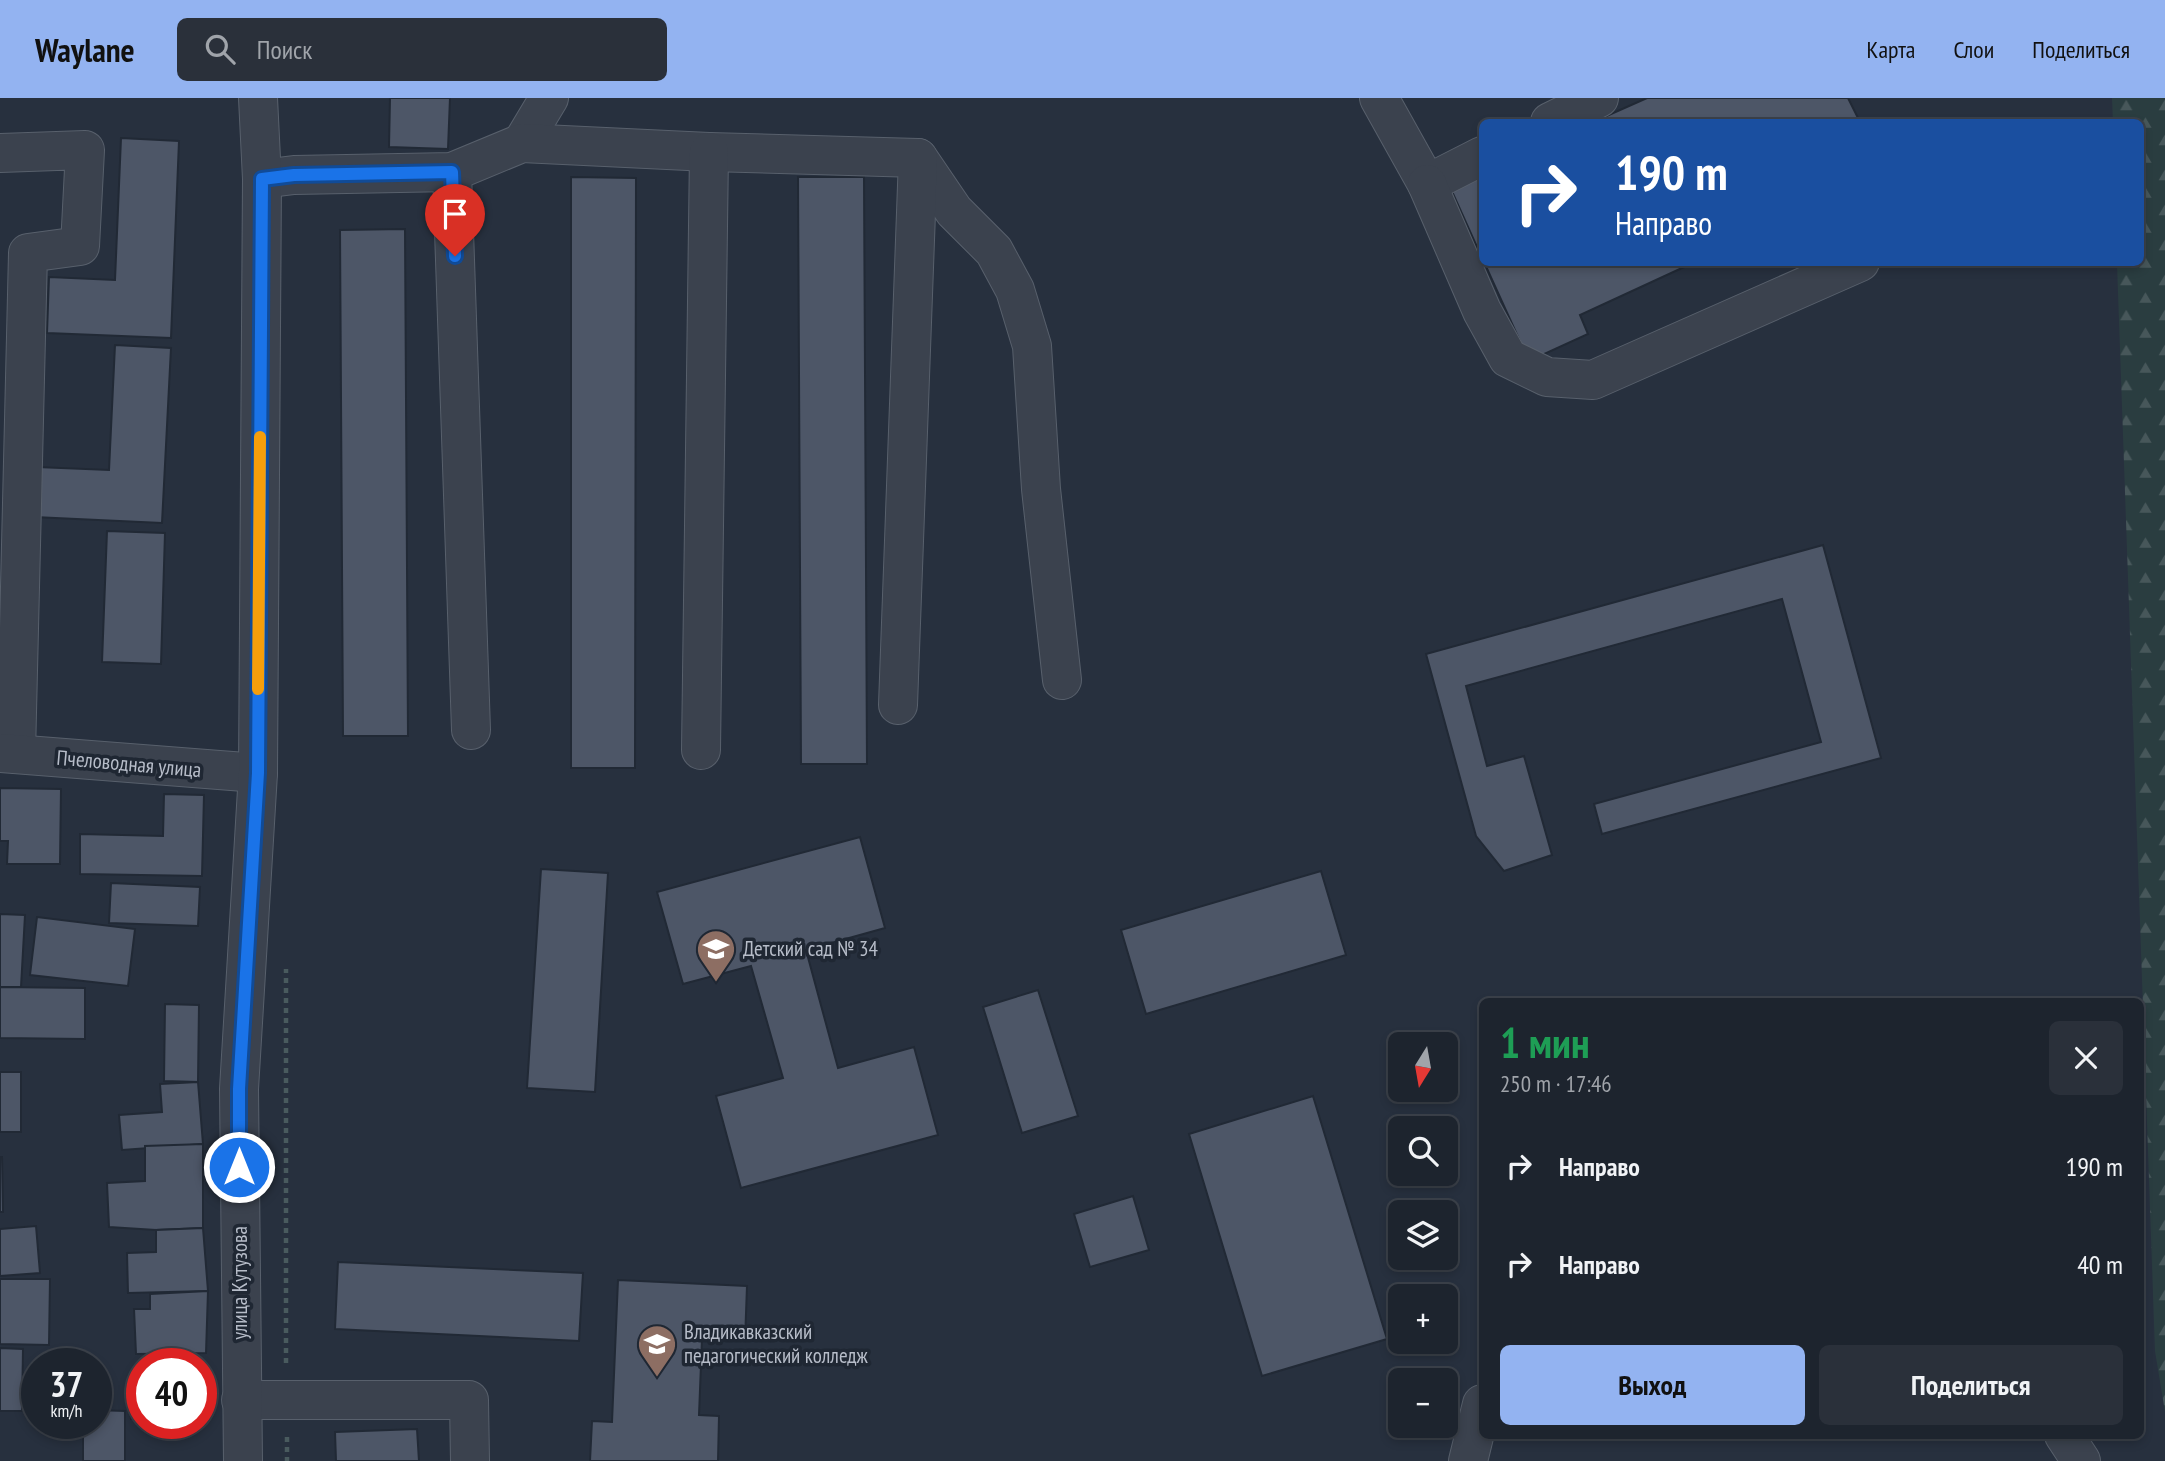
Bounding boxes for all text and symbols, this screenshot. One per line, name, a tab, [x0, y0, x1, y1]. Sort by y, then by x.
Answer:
search box	[177, 18, 667, 81]
text: Waylane	[35, 28, 135, 71]
icon: search	[201, 30, 239, 68]
text: Поиск	[257, 33, 312, 66]
text: Карта	[1867, 34, 1915, 65]
text: Слои	[1953, 34, 1994, 65]
text: Поделиться	[2032, 34, 2130, 65]
text: 190 m	[1615, 140, 1728, 204]
icon: right	[1500, 147, 1591, 238]
pin	[425, 184, 485, 256]
icon: arrive	[436, 195, 474, 233]
text: Направо	[1615, 202, 1712, 244]
street label: Пчеловодная улица	[56, 744, 203, 783]
school or university icon: Детский сад № 34	[695, 928, 737, 983]
place label: Детский сад № 34	[743, 935, 878, 962]
text: 1 мин	[1500, 1015, 1590, 1070]
button: close	[2049, 1021, 2123, 1095]
north arrow	[1388, 1032, 1458, 1102]
map controls	[1388, 1032, 1458, 1438]
text: 250 m · 17:46	[1500, 1069, 1612, 1098]
button: search	[1388, 1116, 1458, 1186]
position arrow	[202, 1130, 276, 1204]
icon: right	[1500, 1147, 1538, 1185]
text: Направо	[1559, 1150, 1640, 1183]
text: 190 m	[2065, 1150, 2123, 1183]
button: layers	[1388, 1200, 1458, 1270]
street label: улица Кутузова	[226, 1226, 253, 1340]
icon: right	[1500, 1245, 1538, 1283]
text: Направо	[1559, 1248, 1640, 1281]
text: 40 m	[2077, 1248, 2123, 1281]
button: +	[1388, 1284, 1458, 1354]
place label: Владикавказский педагогический колледж	[684, 1318, 868, 1369]
school or university icon: Владикавказский педагогический колледж	[636, 1323, 678, 1378]
button: Выход	[1500, 1345, 1805, 1425]
button: Поделиться	[1819, 1345, 2123, 1425]
speed limit sign: 40	[126, 1348, 217, 1439]
text: 37	[50, 1361, 83, 1407]
button: −	[1388, 1368, 1458, 1438]
text: km/h	[51, 1399, 82, 1422]

